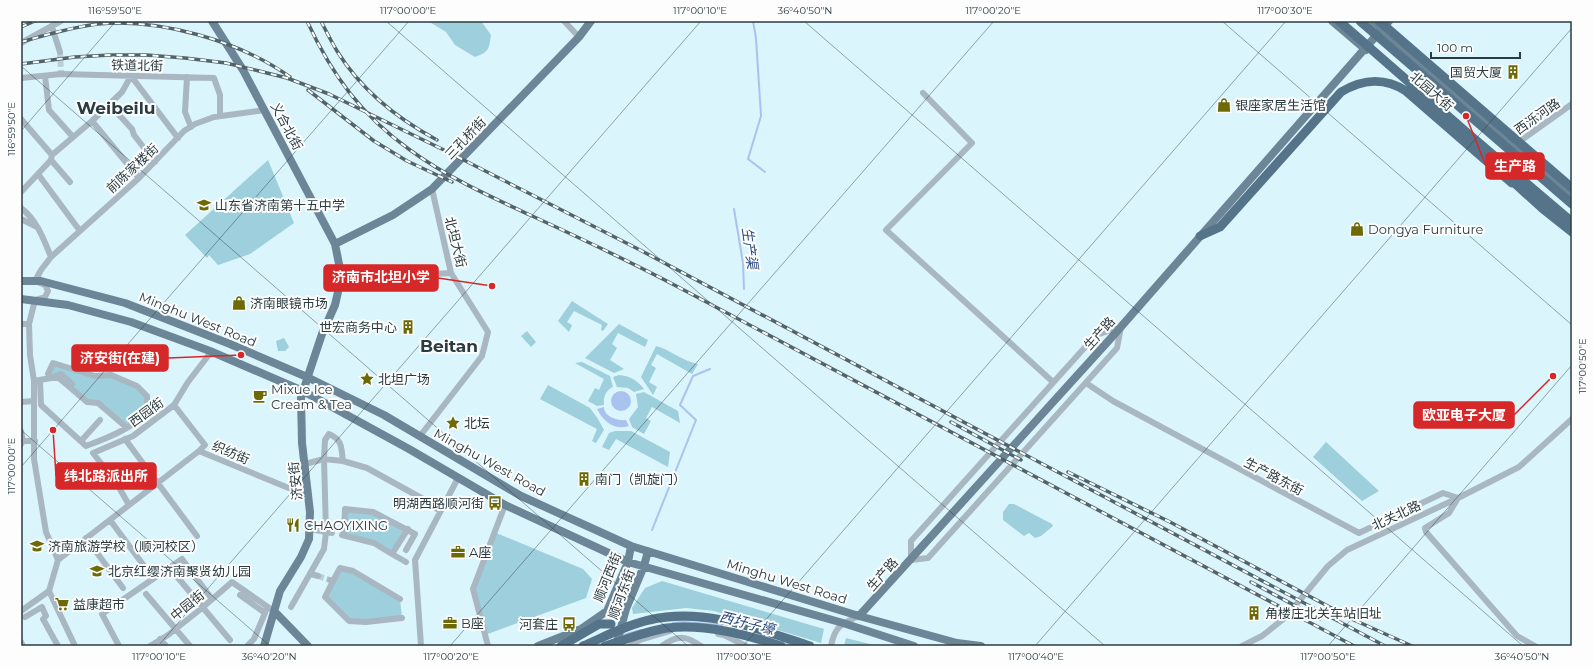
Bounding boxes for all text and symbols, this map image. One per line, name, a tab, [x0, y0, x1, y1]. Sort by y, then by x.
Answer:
text: 116°59'50"E	[88, 4, 142, 17]
text: 117°00'00"E	[380, 4, 437, 17]
text: 117°00'10"E	[673, 4, 727, 17]
text: 36°40'50"N	[778, 4, 832, 17]
text: 117°00'20"E	[965, 4, 1021, 17]
text: 117°00'30"E	[1257, 4, 1313, 17]
scale bar	[1431, 34, 1520, 60]
text: 100 m	[1437, 40, 1473, 55]
street label: 铁道北街	[111, 57, 163, 73]
place label: 国贸大厦	[1450, 64, 1502, 80]
building icon: 国贸大厦	[1505, 64, 1521, 80]
street label: 北园大街	[1407, 68, 1457, 114]
street label: 西泺河路	[1511, 95, 1563, 137]
shop icon: 银座家居生活馆	[1216, 97, 1232, 113]
place label: 银座家居生活馆	[1235, 97, 1326, 113]
district label: Weibeilu	[76, 98, 156, 118]
street label: 义合北街	[268, 99, 306, 153]
text: 116°59'50"E	[5, 102, 18, 156]
street label: 三孔桥街	[441, 114, 489, 162]
street label: 前陈家楼街	[103, 140, 161, 196]
callout: 生产路	[1486, 153, 1544, 179]
text: 生产路	[1494, 157, 1536, 175]
school or university icon: 山东省济南第十五中学	[196, 197, 212, 213]
place label: 山东省济南第十五中学	[215, 197, 345, 213]
street label: 北坦大街	[442, 215, 470, 269]
shop icon: Dongya Furniture	[1349, 221, 1365, 237]
place label: Dongya Furniture	[1368, 221, 1483, 237]
water label: 生产渠	[738, 226, 762, 272]
callout: 济南市北坦小学	[324, 265, 438, 291]
text: 济南市北坦小学	[332, 268, 430, 286]
street label: Minghu West Road	[137, 288, 259, 350]
shop icon: 济南眼镜市场	[231, 295, 247, 311]
place label: 济南眼镜市场	[250, 295, 328, 311]
street label: 生产路	[1080, 313, 1118, 353]
place label: 世宏商务中心	[319, 319, 397, 335]
building icon: 世宏商务中心	[400, 319, 416, 335]
district label: Beitan	[420, 336, 478, 356]
text: 117°00'50"E	[1576, 338, 1589, 394]
callout: 济安街(在建)	[72, 345, 168, 371]
text: 济安街(在建)	[80, 349, 160, 367]
place icon: 北坦广场	[359, 371, 375, 387]
place label: 北坦广场	[378, 371, 430, 387]
place label: Mixue Ice Cream & Tea	[271, 381, 352, 412]
cafe icon: Mixue Ice Cream & Tea	[252, 388, 268, 404]
street label: 西园街	[126, 394, 166, 430]
callout: 欧亚电子大厦	[1414, 402, 1514, 428]
text: 欧亚电子大厦	[1422, 406, 1506, 424]
place icon: 北坛	[445, 415, 461, 431]
place label: 北坛	[464, 415, 490, 431]
street label: Minghu West Road	[431, 425, 549, 499]
text: 117°00'00"E	[5, 437, 18, 494]
street label: 织纺街	[210, 437, 252, 467]
street label: 生产路东街	[1242, 454, 1306, 498]
street label: 济安街	[285, 461, 305, 501]
callout: 纬北路派出所	[56, 463, 156, 489]
text: 纬北路派出所	[64, 467, 148, 485]
building icon: 南门（凯旋门）	[576, 471, 592, 487]
place label: 南门（凯旋门）	[595, 471, 686, 487]
place label: 明湖西路顺河街	[393, 495, 484, 511]
bus stop icon: 明湖西路顺河街	[487, 495, 503, 511]
street label: 北关北路	[1369, 497, 1423, 533]
restaurant icon: CHAOYIXING	[285, 517, 301, 533]
place label: CHAOYIXING	[304, 517, 388, 533]
school or university icon: 济南旅游学校（顺河校区）	[29, 538, 45, 554]
place label: 济南旅游学校（顺河校区）	[48, 538, 204, 554]
office icon: A座	[450, 544, 466, 560]
place label: A座	[469, 544, 491, 560]
street label: 顺河西街	[590, 550, 624, 604]
street label: 生产路	[863, 554, 901, 594]
street label: Minghu West Road	[725, 555, 849, 607]
school or university icon: 北京红缨济南聚贤幼儿园	[89, 563, 105, 579]
place label: 北京红缨济南聚贤幼儿园	[108, 563, 251, 579]
street label: 顺河东街	[605, 567, 637, 621]
street label: 中园街	[167, 587, 207, 623]
supermarket icon: 益康超市	[54, 596, 70, 612]
place label: 益康超市	[73, 596, 125, 612]
building icon: 角楼庄北关车站旧址	[1246, 605, 1262, 621]
place label: 角楼庄北关车站旧址	[1265, 605, 1382, 621]
water label: 西圩子壕	[718, 607, 779, 639]
office icon: B座	[442, 615, 458, 631]
place label: B座	[461, 615, 484, 631]
place label: 河套庄	[519, 616, 558, 632]
bus stop icon: 河套庄	[561, 616, 577, 632]
text: 117°00'10"E	[132, 650, 186, 663]
text: 36°40'20"N	[241, 650, 297, 663]
text: 117°00'20"E	[423, 650, 479, 663]
text: 117°00'30"E	[716, 650, 772, 663]
text: 117°00'40"E	[1008, 650, 1064, 663]
text: 117°00'50"E	[1300, 650, 1356, 663]
text: 36°40'50"N	[1495, 650, 1549, 663]

